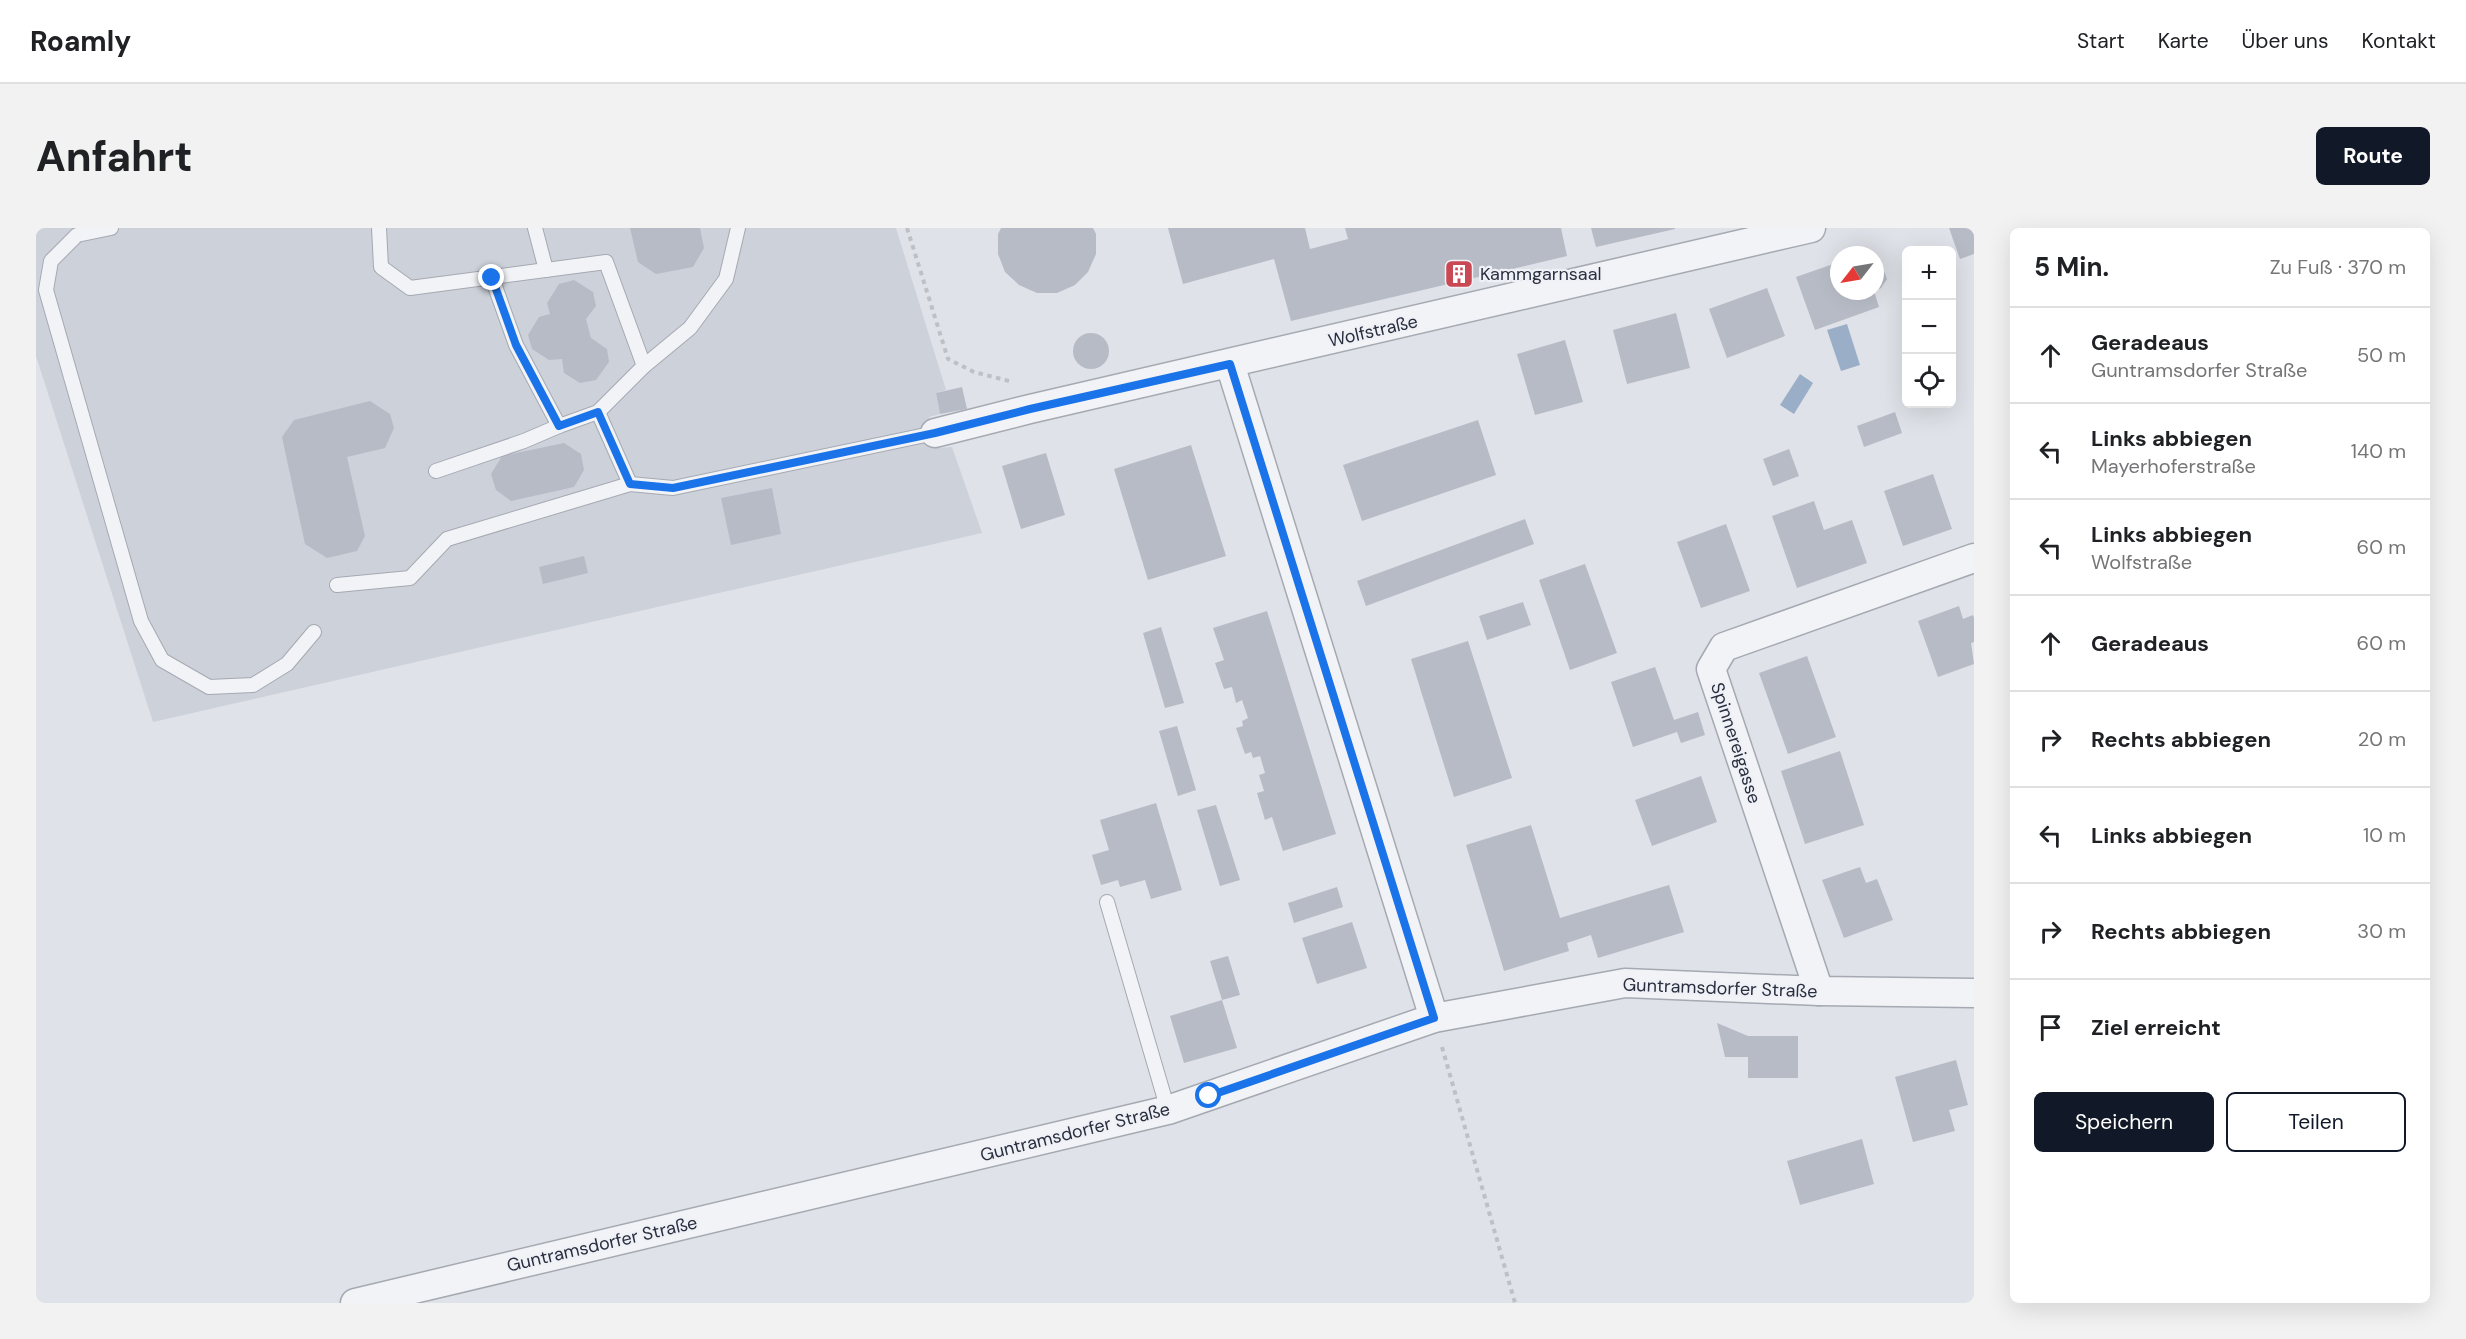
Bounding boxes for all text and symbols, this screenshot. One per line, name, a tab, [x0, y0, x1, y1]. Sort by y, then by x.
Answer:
text: Roamly	[30, 23, 131, 60]
text: Start	[2077, 27, 2125, 55]
text: Karte	[2158, 27, 2209, 55]
text: Über uns	[2242, 27, 2328, 55]
text: Kontakt	[2361, 27, 2436, 55]
button: Route	[2316, 127, 2430, 185]
text: Anfahrt	[36, 129, 192, 184]
north arrow	[1830, 246, 1884, 300]
map controls	[1902, 246, 1956, 408]
button: +	[1902, 246, 1956, 300]
text: 5 Min.	[2034, 250, 2109, 284]
text: Zu Fuß · 370 m	[2270, 254, 2406, 280]
building icon: Kammgarnsaal	[1443, 258, 1475, 290]
place label: Kammgarnsaal	[1480, 262, 1601, 286]
route end	[478, 264, 504, 290]
button: −	[1902, 300, 1956, 354]
street label: Wolfstraße	[1326, 309, 1420, 353]
text: Geradeaus	[2091, 328, 2209, 357]
icon: ahead	[2034, 339, 2067, 372]
text: 50 m	[2357, 342, 2406, 368]
button: locate	[1902, 354, 1956, 408]
text: Guntramsdorfer Straße	[2091, 357, 2307, 383]
text: Links abbiegen	[2091, 424, 2252, 453]
icon: left	[2034, 435, 2067, 468]
text: 140 m	[2351, 438, 2406, 464]
text: Mayerhoferstraße	[2091, 453, 2256, 479]
text: Links abbiegen	[2091, 520, 2252, 549]
icon: left	[2034, 531, 2067, 564]
text: 60 m	[2357, 534, 2406, 560]
text: Wolfstraße	[2091, 549, 2192, 575]
icon: ahead	[2034, 627, 2067, 660]
text: Geradeaus	[2091, 629, 2209, 658]
text: 60 m	[2357, 630, 2406, 656]
street label: Spinnereigasse	[1705, 679, 1767, 807]
icon: right	[2034, 723, 2067, 756]
text: Rechts abbiegen	[2091, 725, 2271, 754]
text: 20 m	[2358, 726, 2406, 752]
icon: left	[2034, 819, 2067, 852]
text: Links abbiegen	[2091, 821, 2252, 850]
text: 10 m	[2363, 822, 2406, 848]
icon: right	[2034, 915, 2067, 948]
text: Rechts abbiegen	[2091, 917, 2271, 946]
text: 30 m	[2357, 918, 2406, 944]
street label: Guntramsdorfer Straße	[1622, 973, 1818, 1003]
icon: arrive	[2034, 1011, 2067, 1044]
text: Ziel erreicht	[2091, 1013, 2221, 1042]
route start	[1195, 1082, 1221, 1108]
button: Speichern	[2034, 1092, 2214, 1152]
button: Teilen	[2226, 1092, 2406, 1152]
street label: Guntramsdorfer Straße	[978, 1097, 1172, 1167]
street label: Guntramsdorfer Straße	[504, 1210, 700, 1278]

